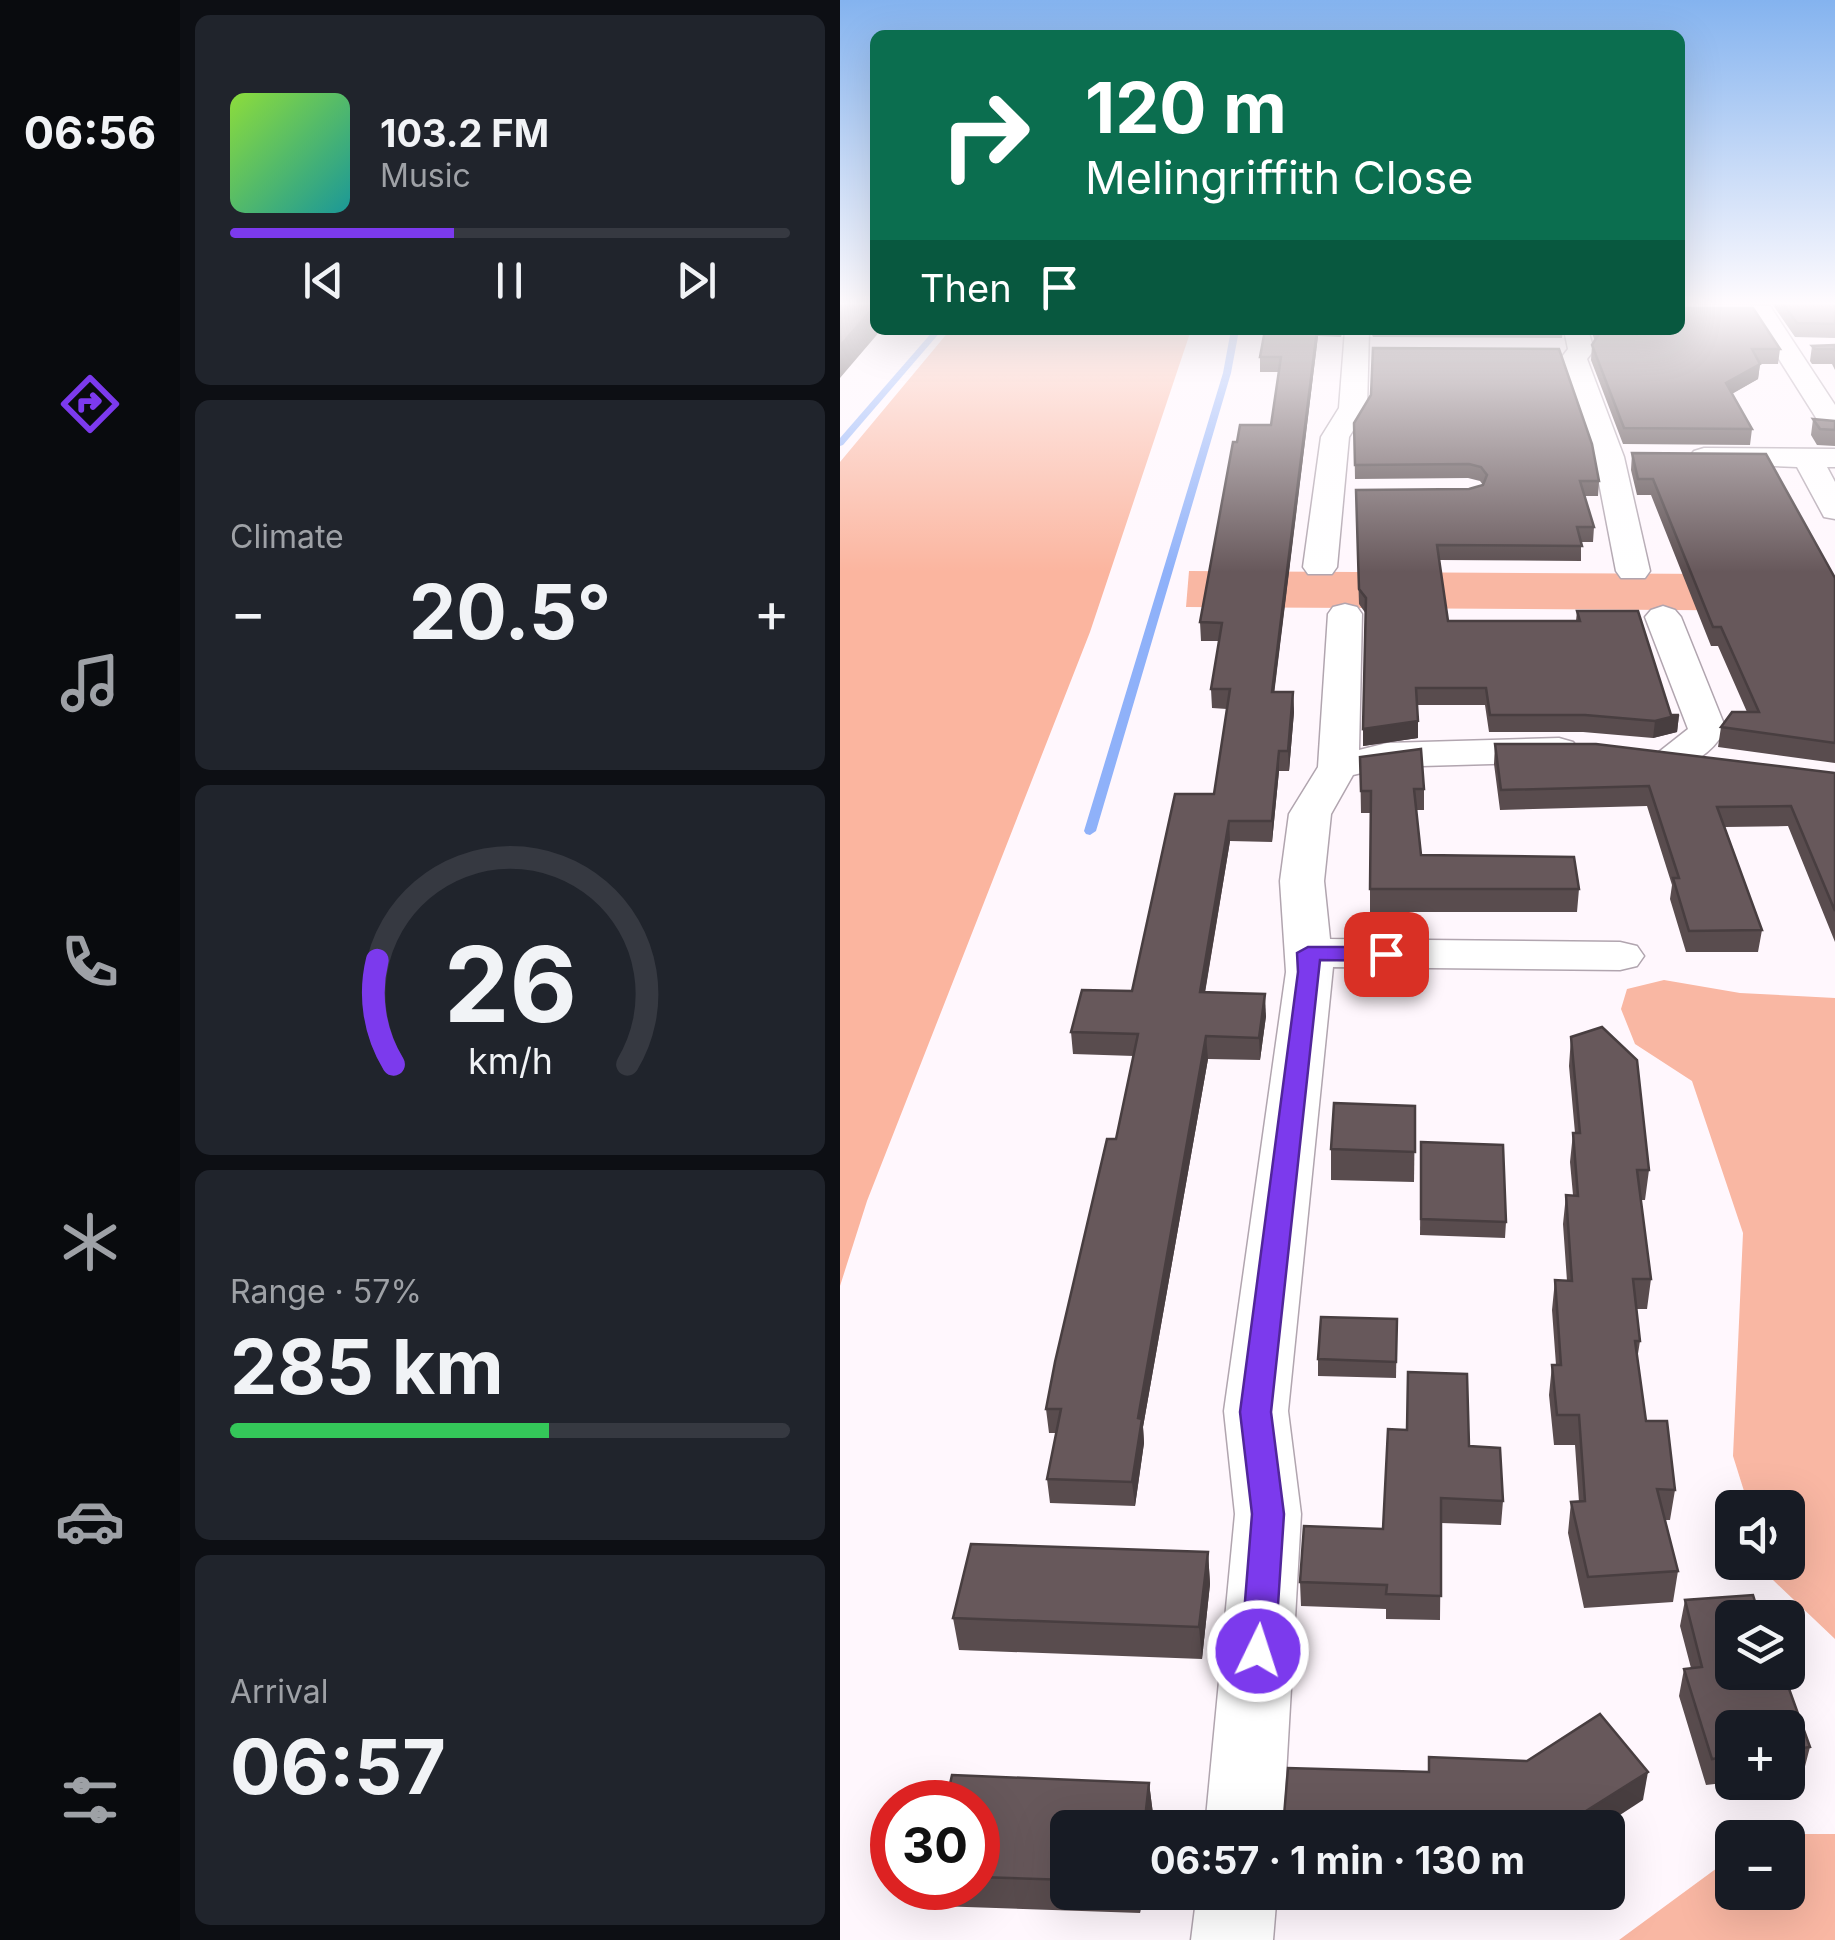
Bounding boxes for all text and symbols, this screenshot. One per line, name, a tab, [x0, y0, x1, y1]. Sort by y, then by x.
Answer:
text: 120 m	[1085, 65, 1287, 150]
icon: right	[920, 70, 1050, 200]
text: 06:56	[24, 105, 156, 160]
text: 103.2 FM	[380, 110, 549, 156]
text: Melingriffith Close	[1085, 150, 1474, 205]
text: Music	[380, 156, 471, 195]
icon: previous	[296, 253, 351, 308]
icon: pause	[482, 253, 537, 308]
icon: next	[669, 253, 724, 308]
icon: arrive	[1032, 260, 1087, 315]
text: Then	[920, 265, 1012, 311]
icon: directions	[55, 369, 125, 439]
text: Climate	[230, 517, 344, 556]
text: 20.5°	[409, 566, 611, 657]
text: −	[230, 579, 266, 645]
text: +	[754, 579, 790, 645]
icon: music	[55, 648, 125, 718]
pin	[1344, 912, 1429, 997]
text: 26	[443, 921, 577, 1047]
icon: phone	[55, 927, 125, 997]
icon: arrive	[1359, 927, 1414, 982]
text: km/h	[468, 1039, 552, 1083]
icon: climate	[55, 1207, 125, 1277]
text: Range · 57%	[230, 1272, 422, 1311]
text: 285 km	[230, 1321, 504, 1412]
icon: car	[55, 1486, 125, 1556]
map controls	[1715, 1490, 1805, 1910]
button: sound	[1715, 1490, 1805, 1580]
position arrow	[1206, 1599, 1310, 1703]
button: layers	[1715, 1600, 1805, 1690]
text: Arrival	[230, 1672, 328, 1711]
button: +	[1715, 1710, 1805, 1800]
text: 06:57	[230, 1721, 446, 1812]
icon: filters	[55, 1765, 125, 1835]
speed limit sign: 30	[870, 1780, 1000, 1910]
button: −	[1715, 1820, 1805, 1910]
text: 06:57 · 1 min · 130 m	[1150, 1837, 1525, 1883]

